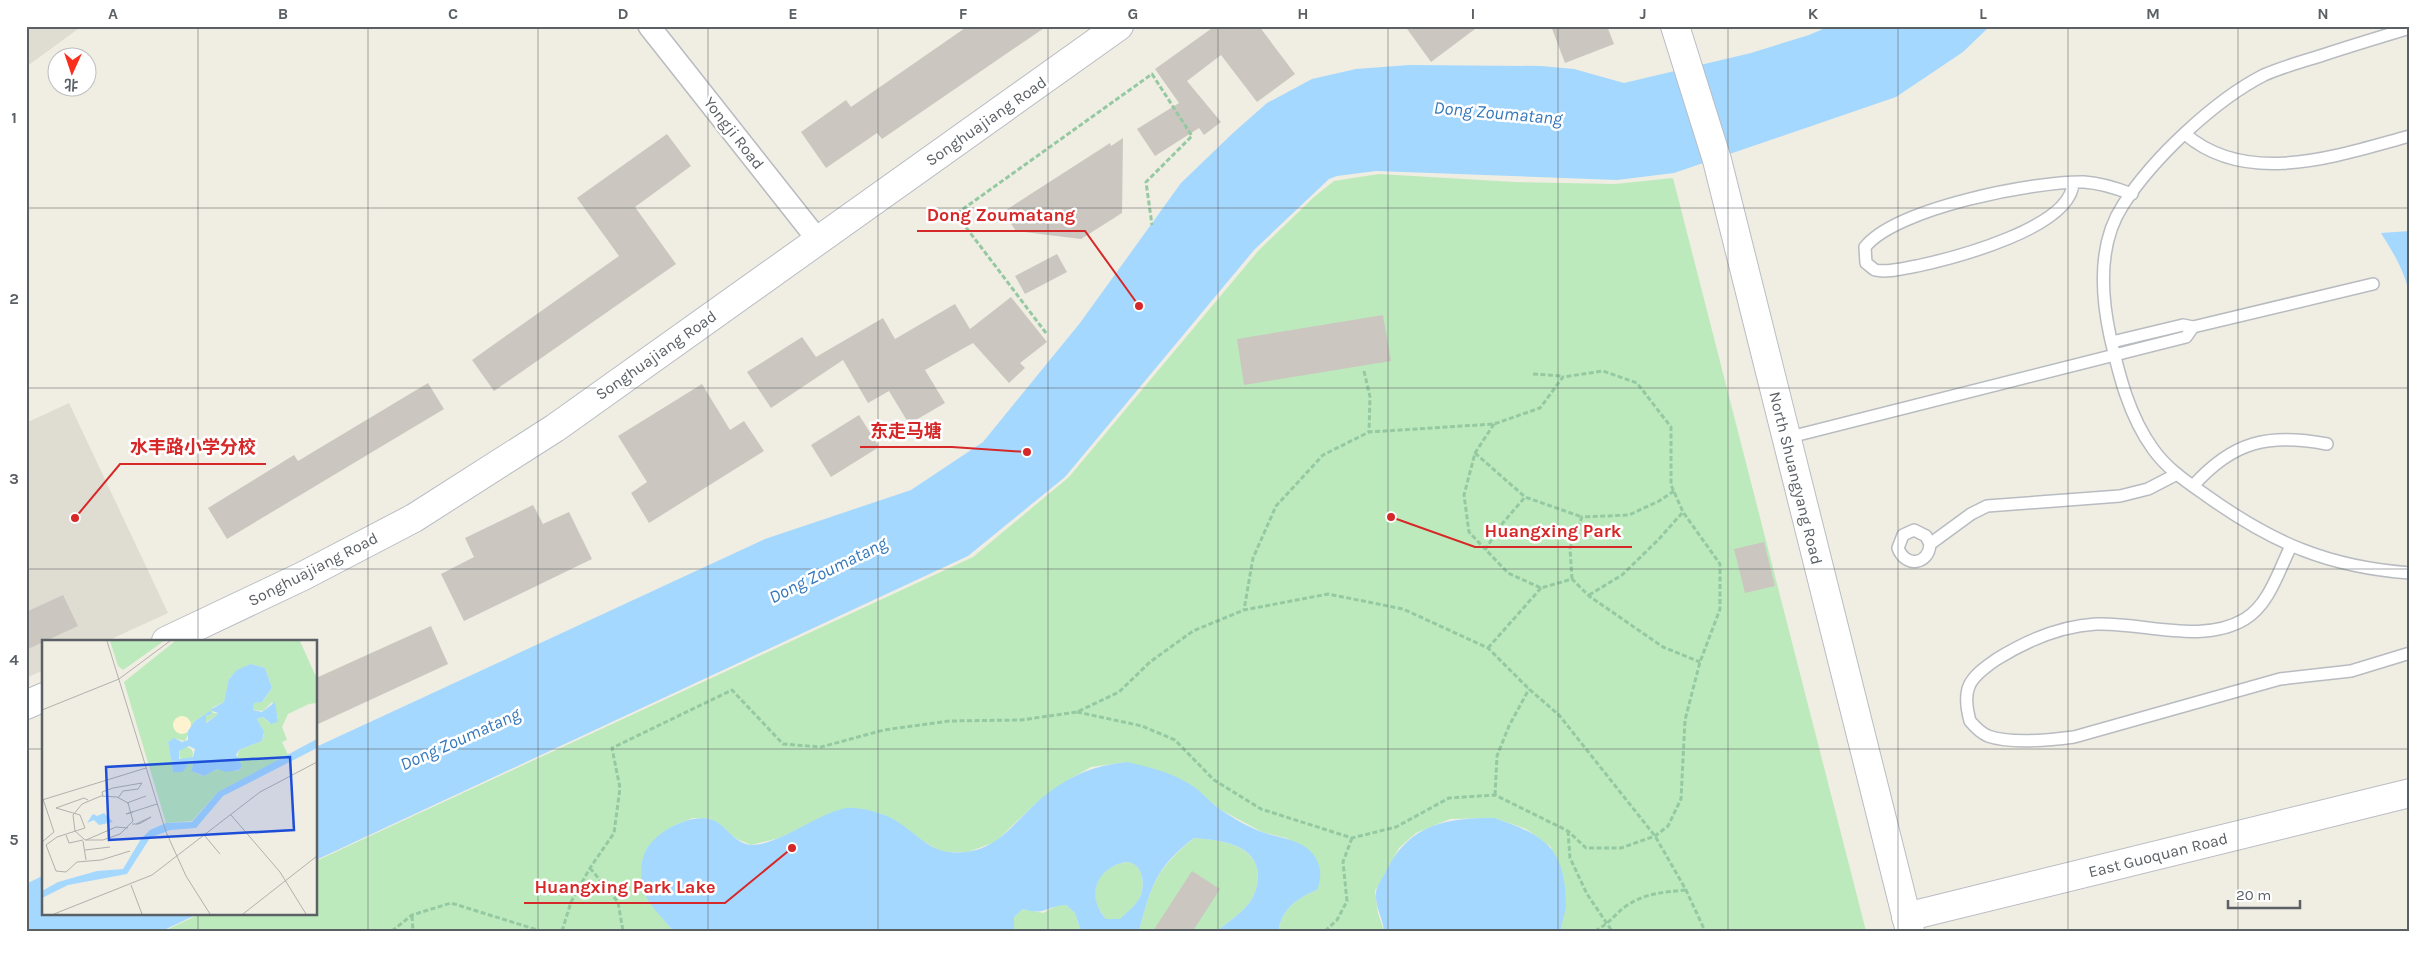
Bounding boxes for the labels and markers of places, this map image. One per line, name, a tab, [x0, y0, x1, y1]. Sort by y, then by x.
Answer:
callout: Dong Zoumatang	[917, 198, 1085, 231]
callout: 东走马塘	[860, 414, 952, 447]
callout: 水丰路小学分校	[120, 431, 266, 464]
callout: Huangxing Park	[1475, 514, 1632, 547]
callout: Huangxing Park Lake	[524, 870, 725, 903]

